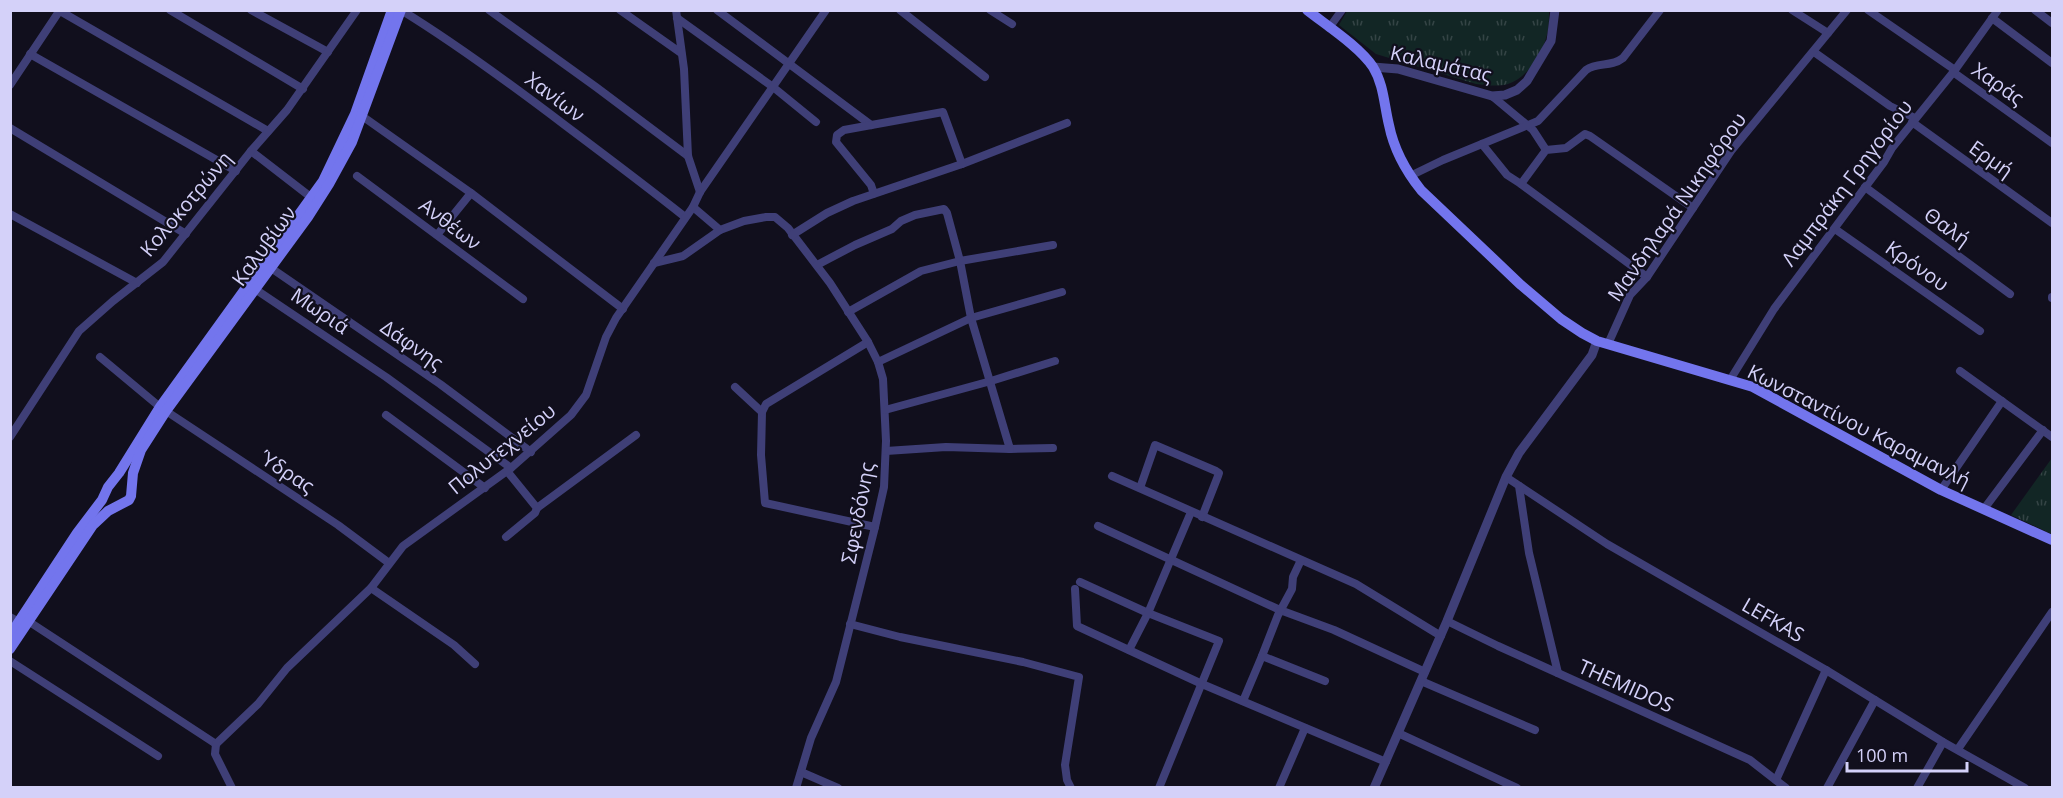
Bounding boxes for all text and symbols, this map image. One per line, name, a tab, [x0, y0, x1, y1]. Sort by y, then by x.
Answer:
street label: Καλαμάτας	[1388, 39, 1495, 88]
street label: Χαράς	[1967, 56, 2030, 111]
street label: Χανίων	[520, 65, 591, 128]
street label: Λαμπράκη Γρηγορίου	[1775, 94, 1918, 271]
street label: Μανδηλαρά Νικηφόρου	[1601, 107, 1752, 307]
street label: Ερμή	[1964, 134, 2019, 183]
street label: Κολοκοτρώνη	[134, 145, 238, 262]
street label: Ανθέων	[414, 191, 487, 256]
street label: Καλυβίων	[225, 200, 302, 291]
street label: Θαλή	[1919, 201, 1976, 252]
street label: Κρόνου	[1880, 234, 1954, 297]
street label: Μωριά	[286, 281, 355, 340]
street label: Δάφνης	[376, 313, 449, 376]
street label: Κωνσταντίνου Καραμανλή	[1743, 357, 1975, 494]
street label: Πολυτεχνείου	[442, 397, 561, 500]
street label: Ύδρας	[254, 443, 320, 499]
street label: Σφενδόνης	[834, 460, 881, 566]
street label: LEFKAS	[1737, 591, 1809, 648]
street label: THEMIDOS	[1574, 653, 1678, 719]
scale bar	[1847, 735, 1967, 773]
text: 100 m	[1856, 743, 1908, 767]

